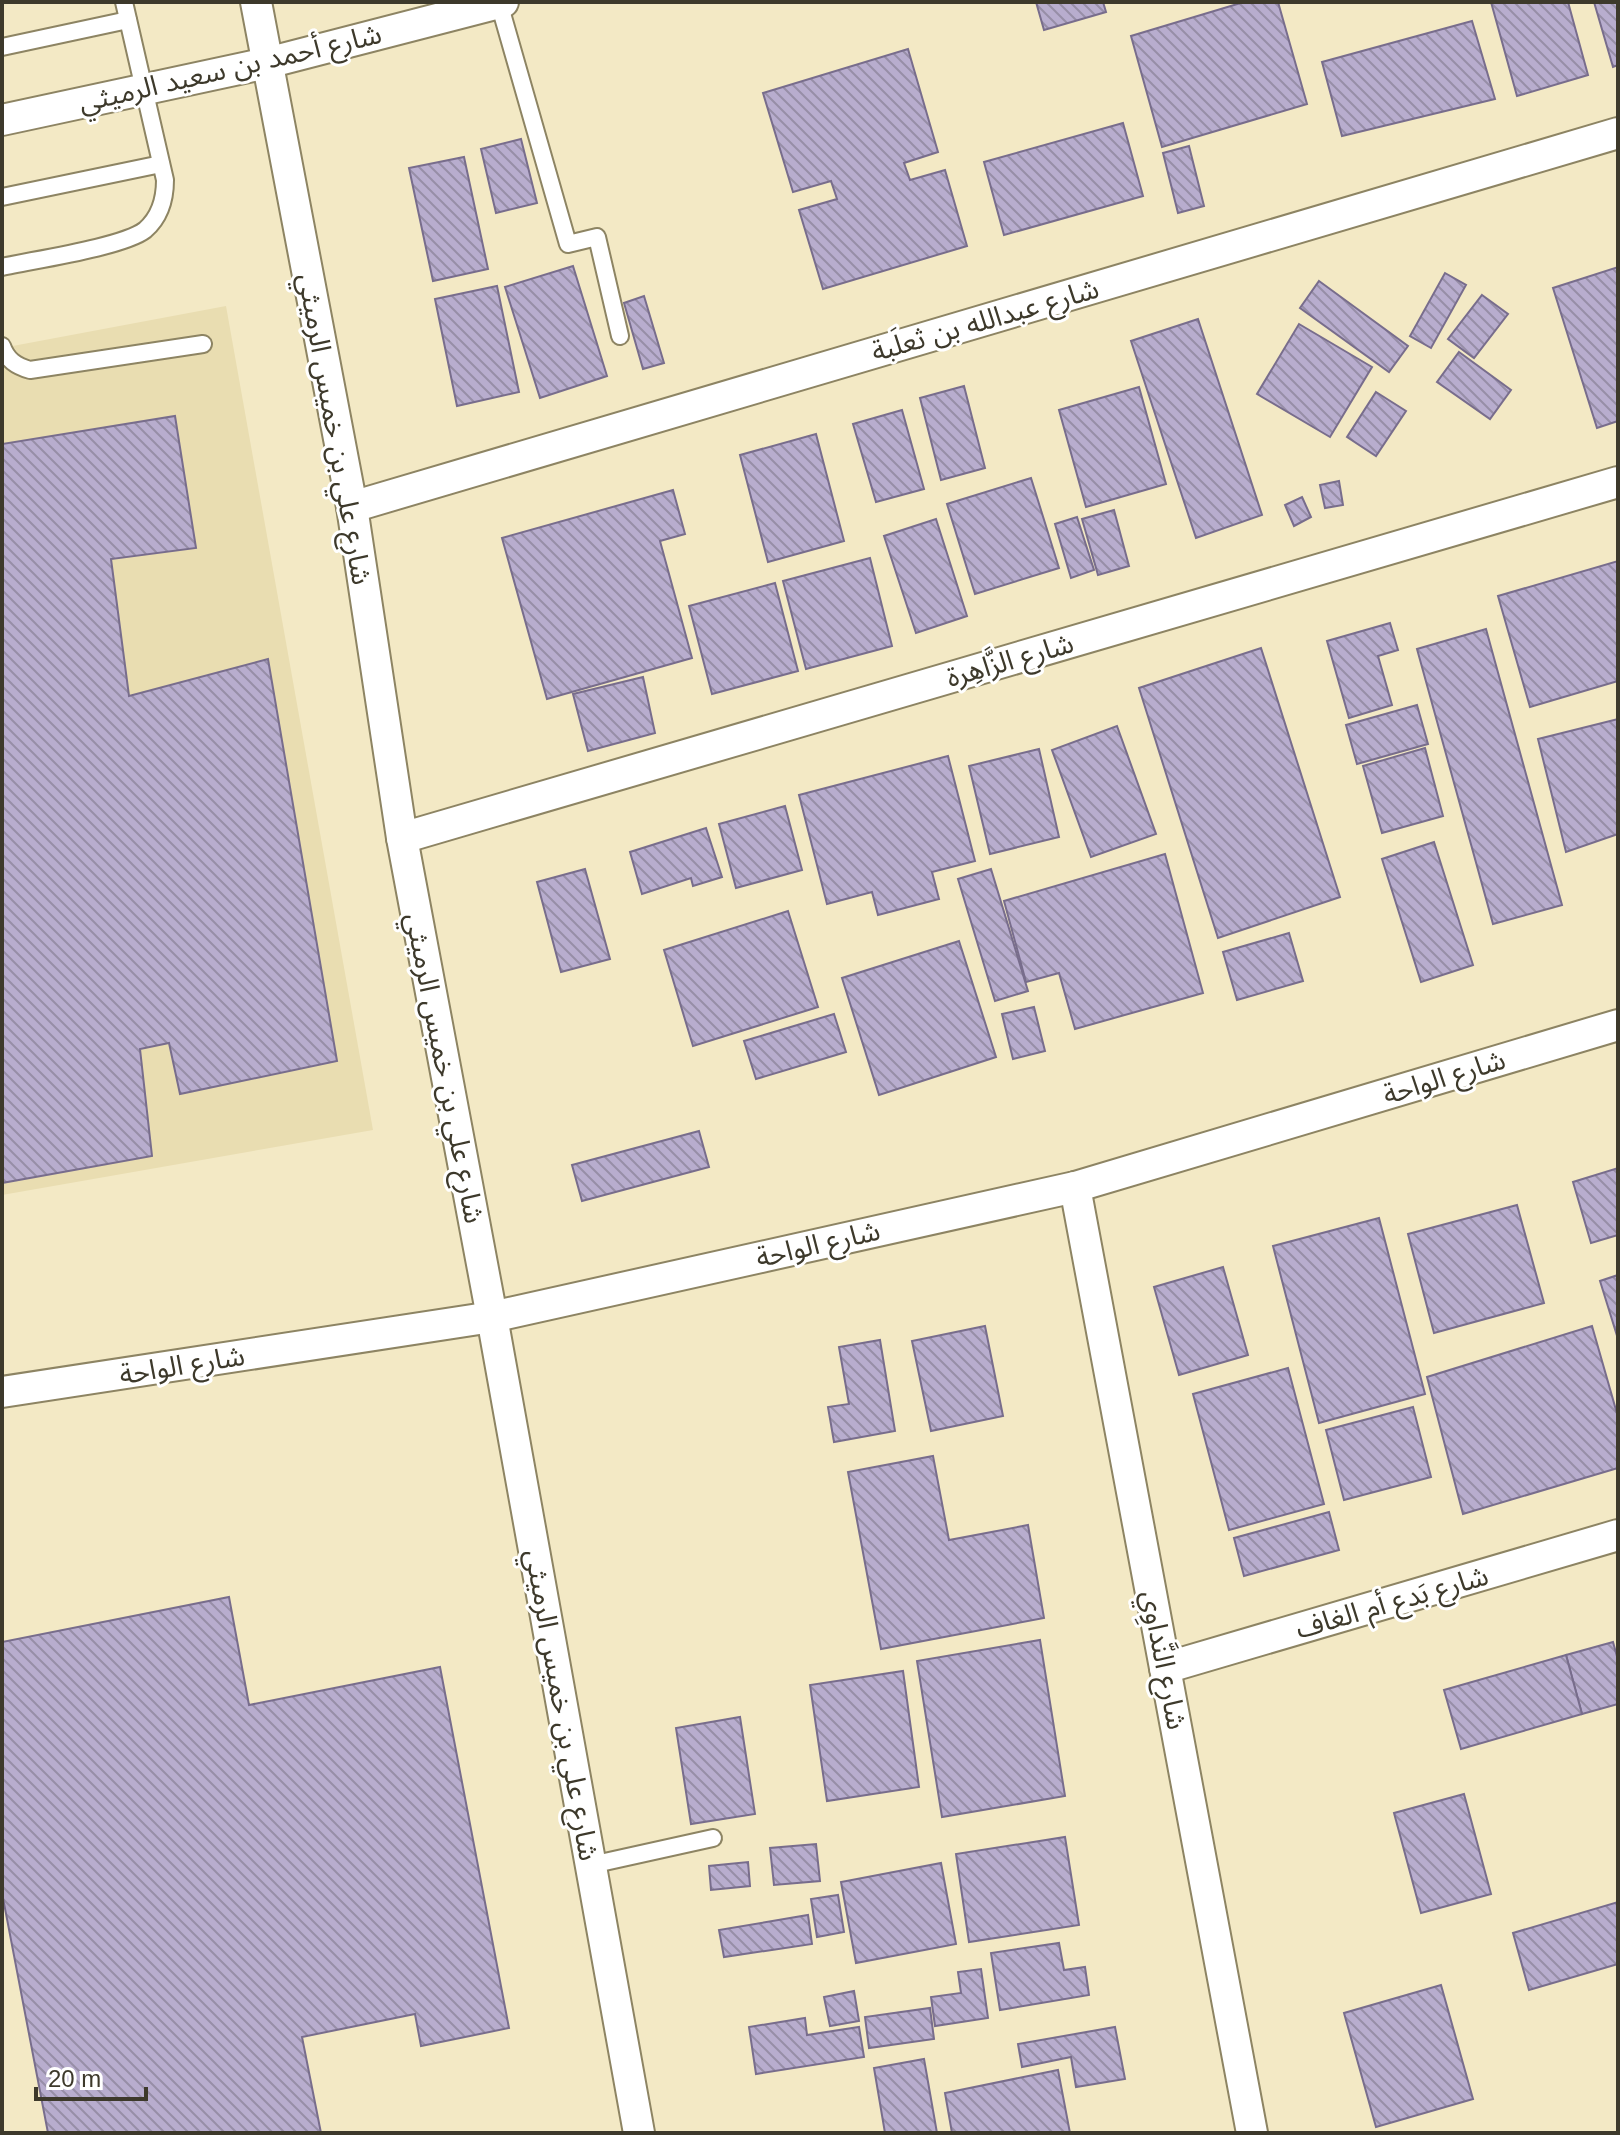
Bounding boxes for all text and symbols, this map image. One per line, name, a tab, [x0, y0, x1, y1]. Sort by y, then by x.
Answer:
street label: شارع أحمد بن سعيد الرميثي	[75, 16, 386, 123]
street label: شارع عبدالله بن ثعلَبة	[867, 270, 1104, 372]
street label: شارع علي بن خميس الرميثي	[287, 271, 378, 588]
street label: شارع الزَّاهِرة	[942, 623, 1078, 698]
street label: شارع علي بن خميس الرميثي	[394, 910, 490, 1227]
street label: شارع الواحة	[1379, 1044, 1510, 1115]
street label: شارع الواحة	[753, 1215, 884, 1278]
street label: شارع الواحة	[117, 1340, 248, 1395]
street label: شارع علي بن خميس الرميثي	[514, 1547, 605, 1864]
street label: شارع بَدع أم الغاف	[1291, 1557, 1493, 1649]
street label: شارع النَّداوِي	[1130, 1587, 1195, 1733]
scale bar	[36, 2051, 146, 2101]
text: 20 m	[48, 2065, 101, 2092]

